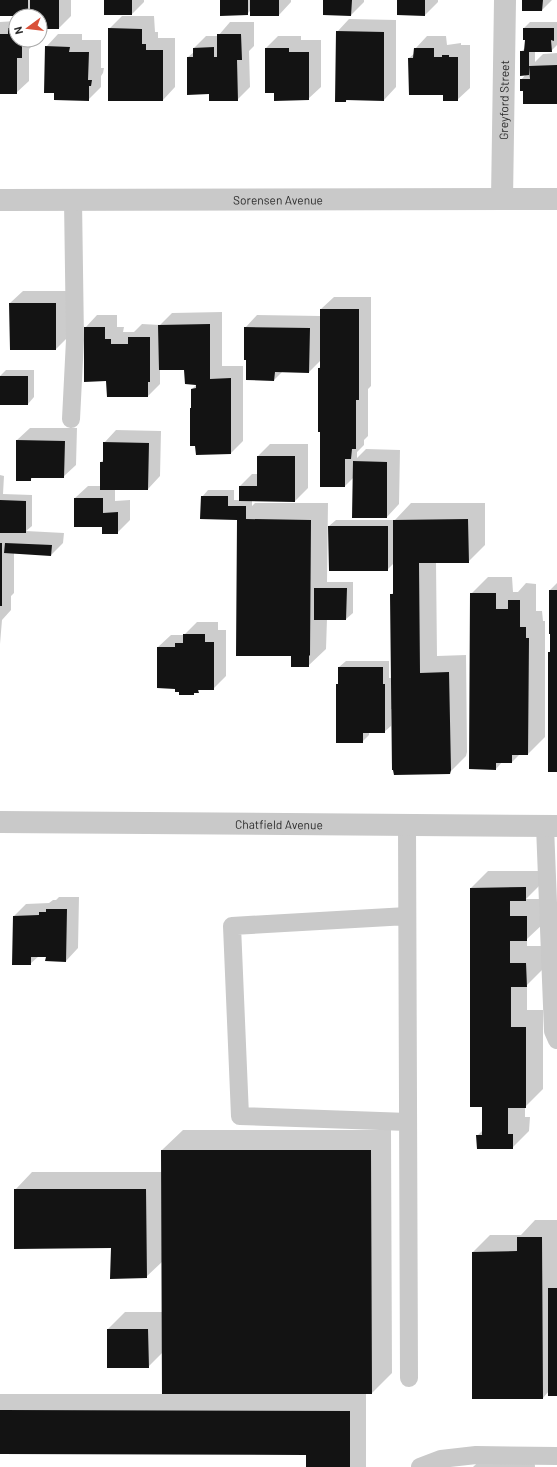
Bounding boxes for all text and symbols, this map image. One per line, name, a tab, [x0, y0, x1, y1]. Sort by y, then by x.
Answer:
north arrow	[8, 8, 48, 48]
text: N	[11, 25, 25, 36]
street label: Greyford Street	[496, 60, 511, 140]
street label: Sorensen Avenue	[233, 192, 323, 207]
street label: Chatfield Avenue	[235, 817, 323, 831]

